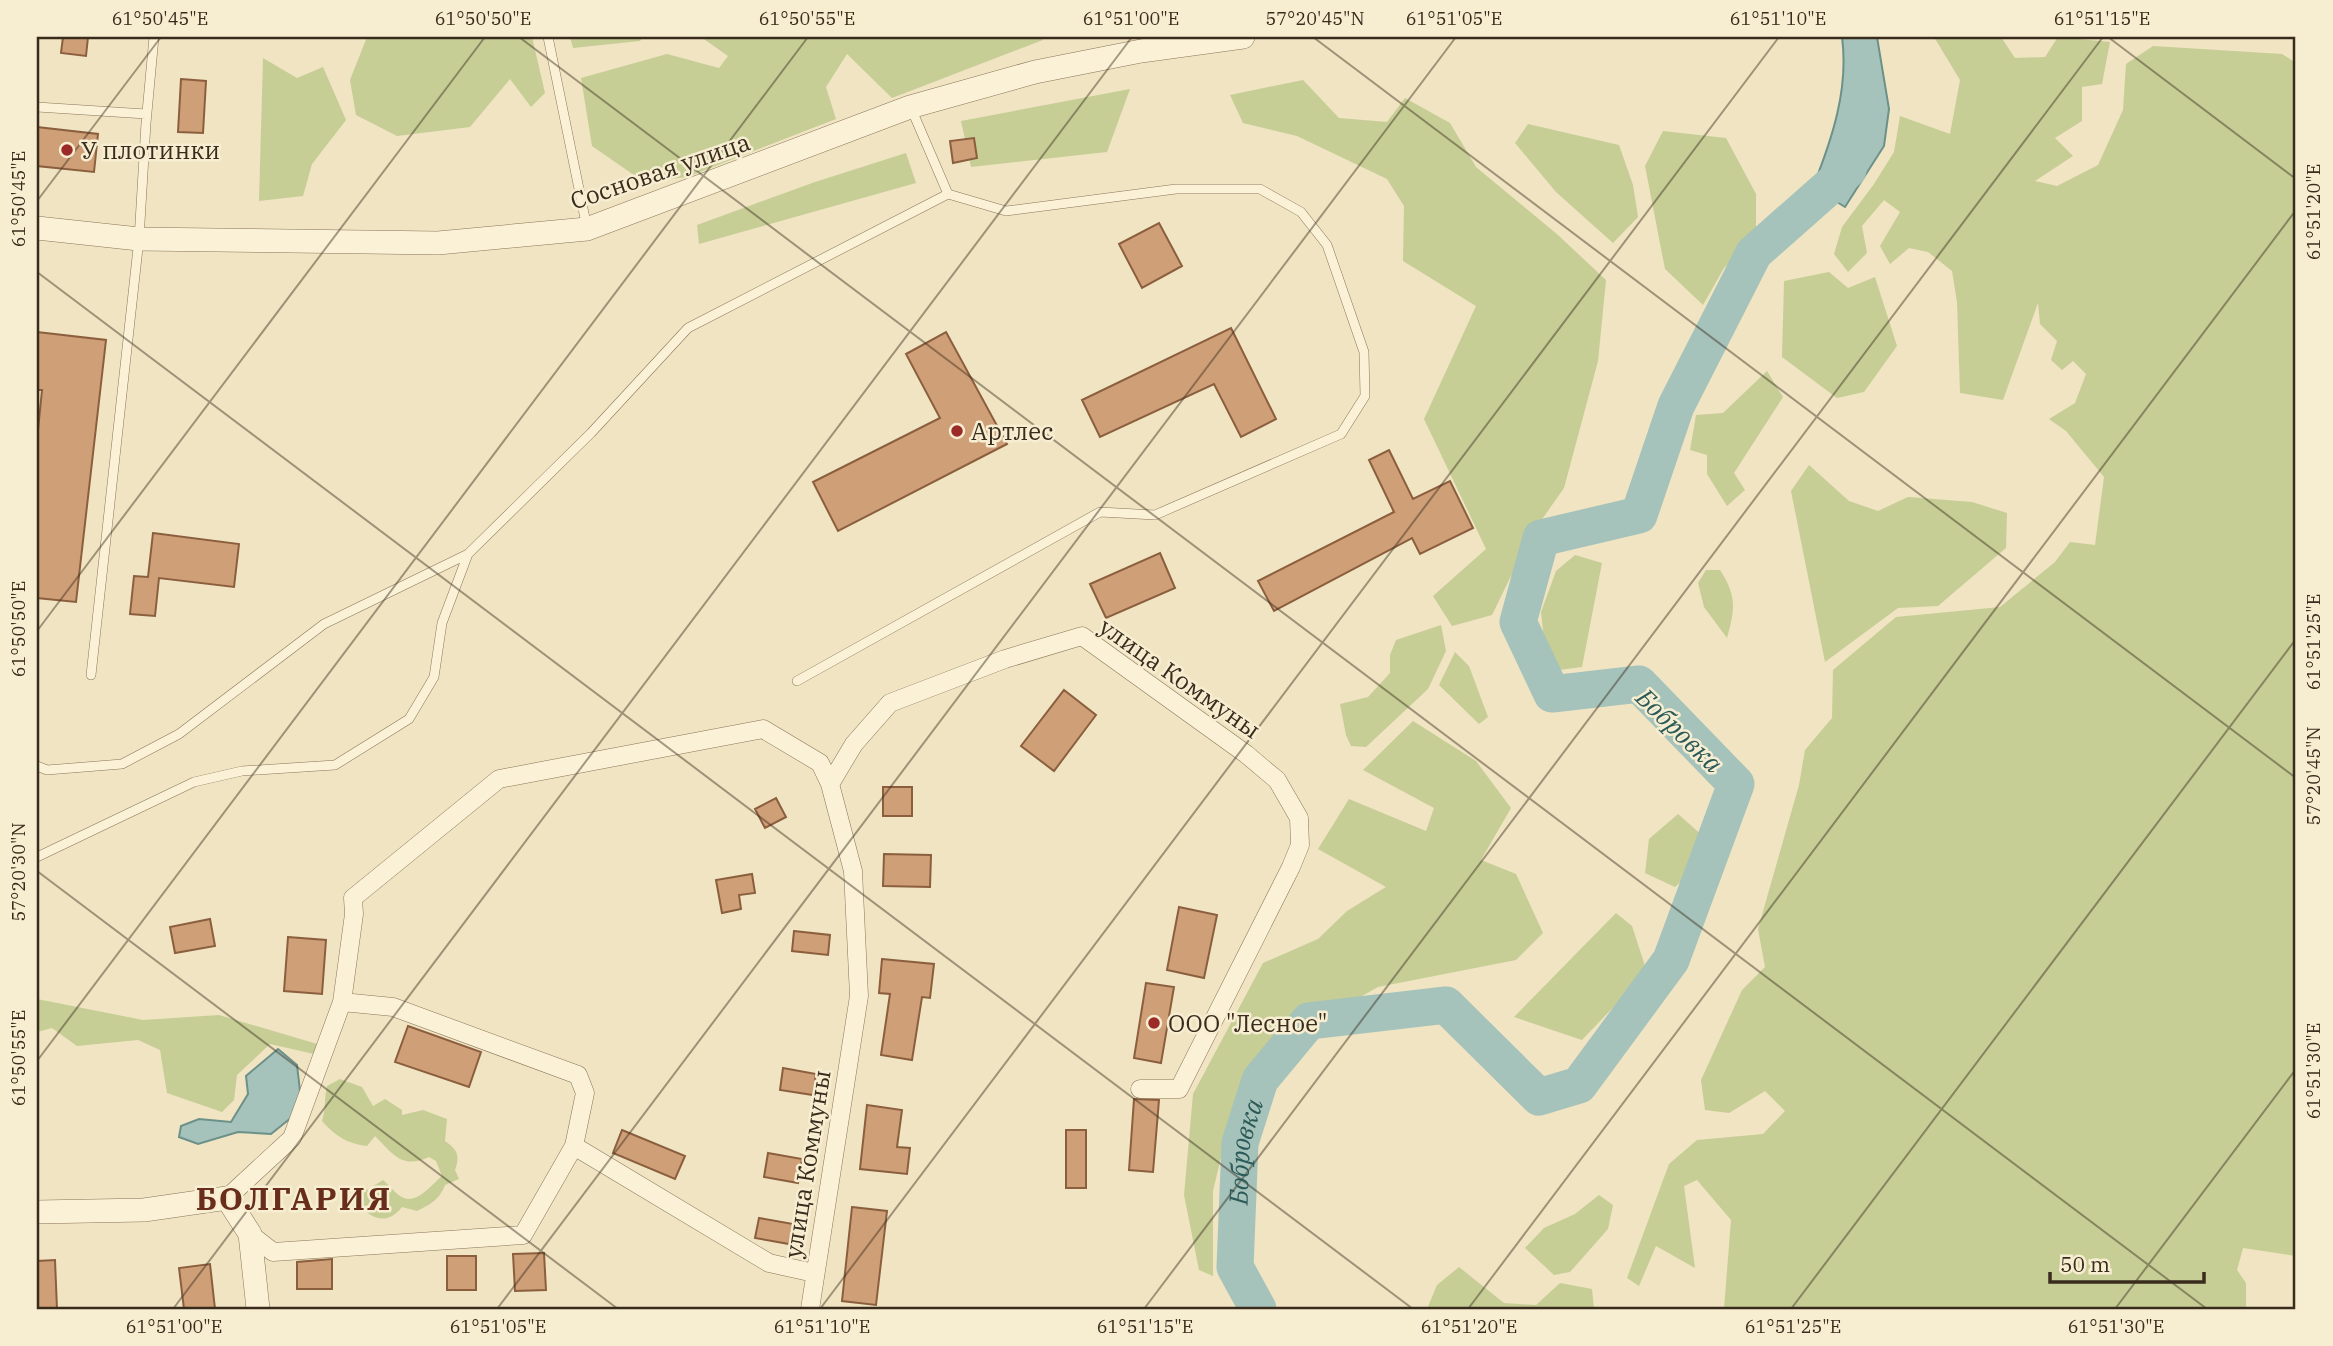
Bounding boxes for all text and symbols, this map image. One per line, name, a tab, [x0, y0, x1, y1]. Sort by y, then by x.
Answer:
text: 61°50'45"E	[112, 7, 208, 30]
text: 61°50'50"E	[435, 7, 531, 30]
text: 61°50'55"E	[759, 7, 855, 30]
text: 61°51'00"E	[1083, 7, 1179, 30]
text: 57°20'45"N	[1266, 7, 1365, 30]
text: 61°51'05"E	[1406, 7, 1502, 30]
text: 61°51'10"E	[1730, 7, 1826, 30]
text: 61°51'15"E	[2054, 7, 2150, 30]
street label: Сосновая улица	[566, 125, 754, 217]
place label: У плотинки	[81, 134, 220, 166]
marker: У плотинки	[59, 142, 75, 158]
text: 61°50'45"E	[7, 151, 30, 247]
text: 61°51'20"E	[2302, 164, 2325, 260]
place label: Артлес	[971, 415, 1054, 447]
marker: Артлес	[949, 423, 965, 439]
text: 61°50'50"E	[7, 581, 30, 677]
text: 61°51'25"E	[2302, 594, 2325, 690]
street label: улица Коммуны	[1093, 610, 1267, 746]
water label: Бобровка	[1629, 680, 1731, 780]
text: 57°20'45"N	[2302, 727, 2325, 826]
text: 57°20'30"N	[7, 823, 30, 922]
place label: ООО "Лесное"	[1168, 1007, 1327, 1039]
text: 61°50'55"E	[7, 1010, 30, 1106]
marker: ООО "Лесное"	[1146, 1015, 1162, 1031]
text: 61°51'30"E	[2302, 1023, 2325, 1119]
street label: улица Коммуны	[776, 1068, 838, 1260]
water label: Бобровка	[1220, 1094, 1270, 1207]
district label: БОЛГАРИЯ	[196, 1177, 392, 1219]
scale bar	[2050, 1241, 2204, 1285]
text: 50 m	[2060, 1250, 2110, 1278]
text: 61°51'00"E	[126, 1315, 222, 1338]
text: 61°51'05"E	[450, 1315, 546, 1338]
text: 61°51'10"E	[774, 1315, 870, 1338]
text: 61°51'15"E	[1097, 1315, 1193, 1338]
text: 61°51'20"E	[1421, 1315, 1517, 1338]
text: 61°51'25"E	[1745, 1315, 1841, 1338]
text: 61°51'30"E	[2068, 1315, 2164, 1338]

